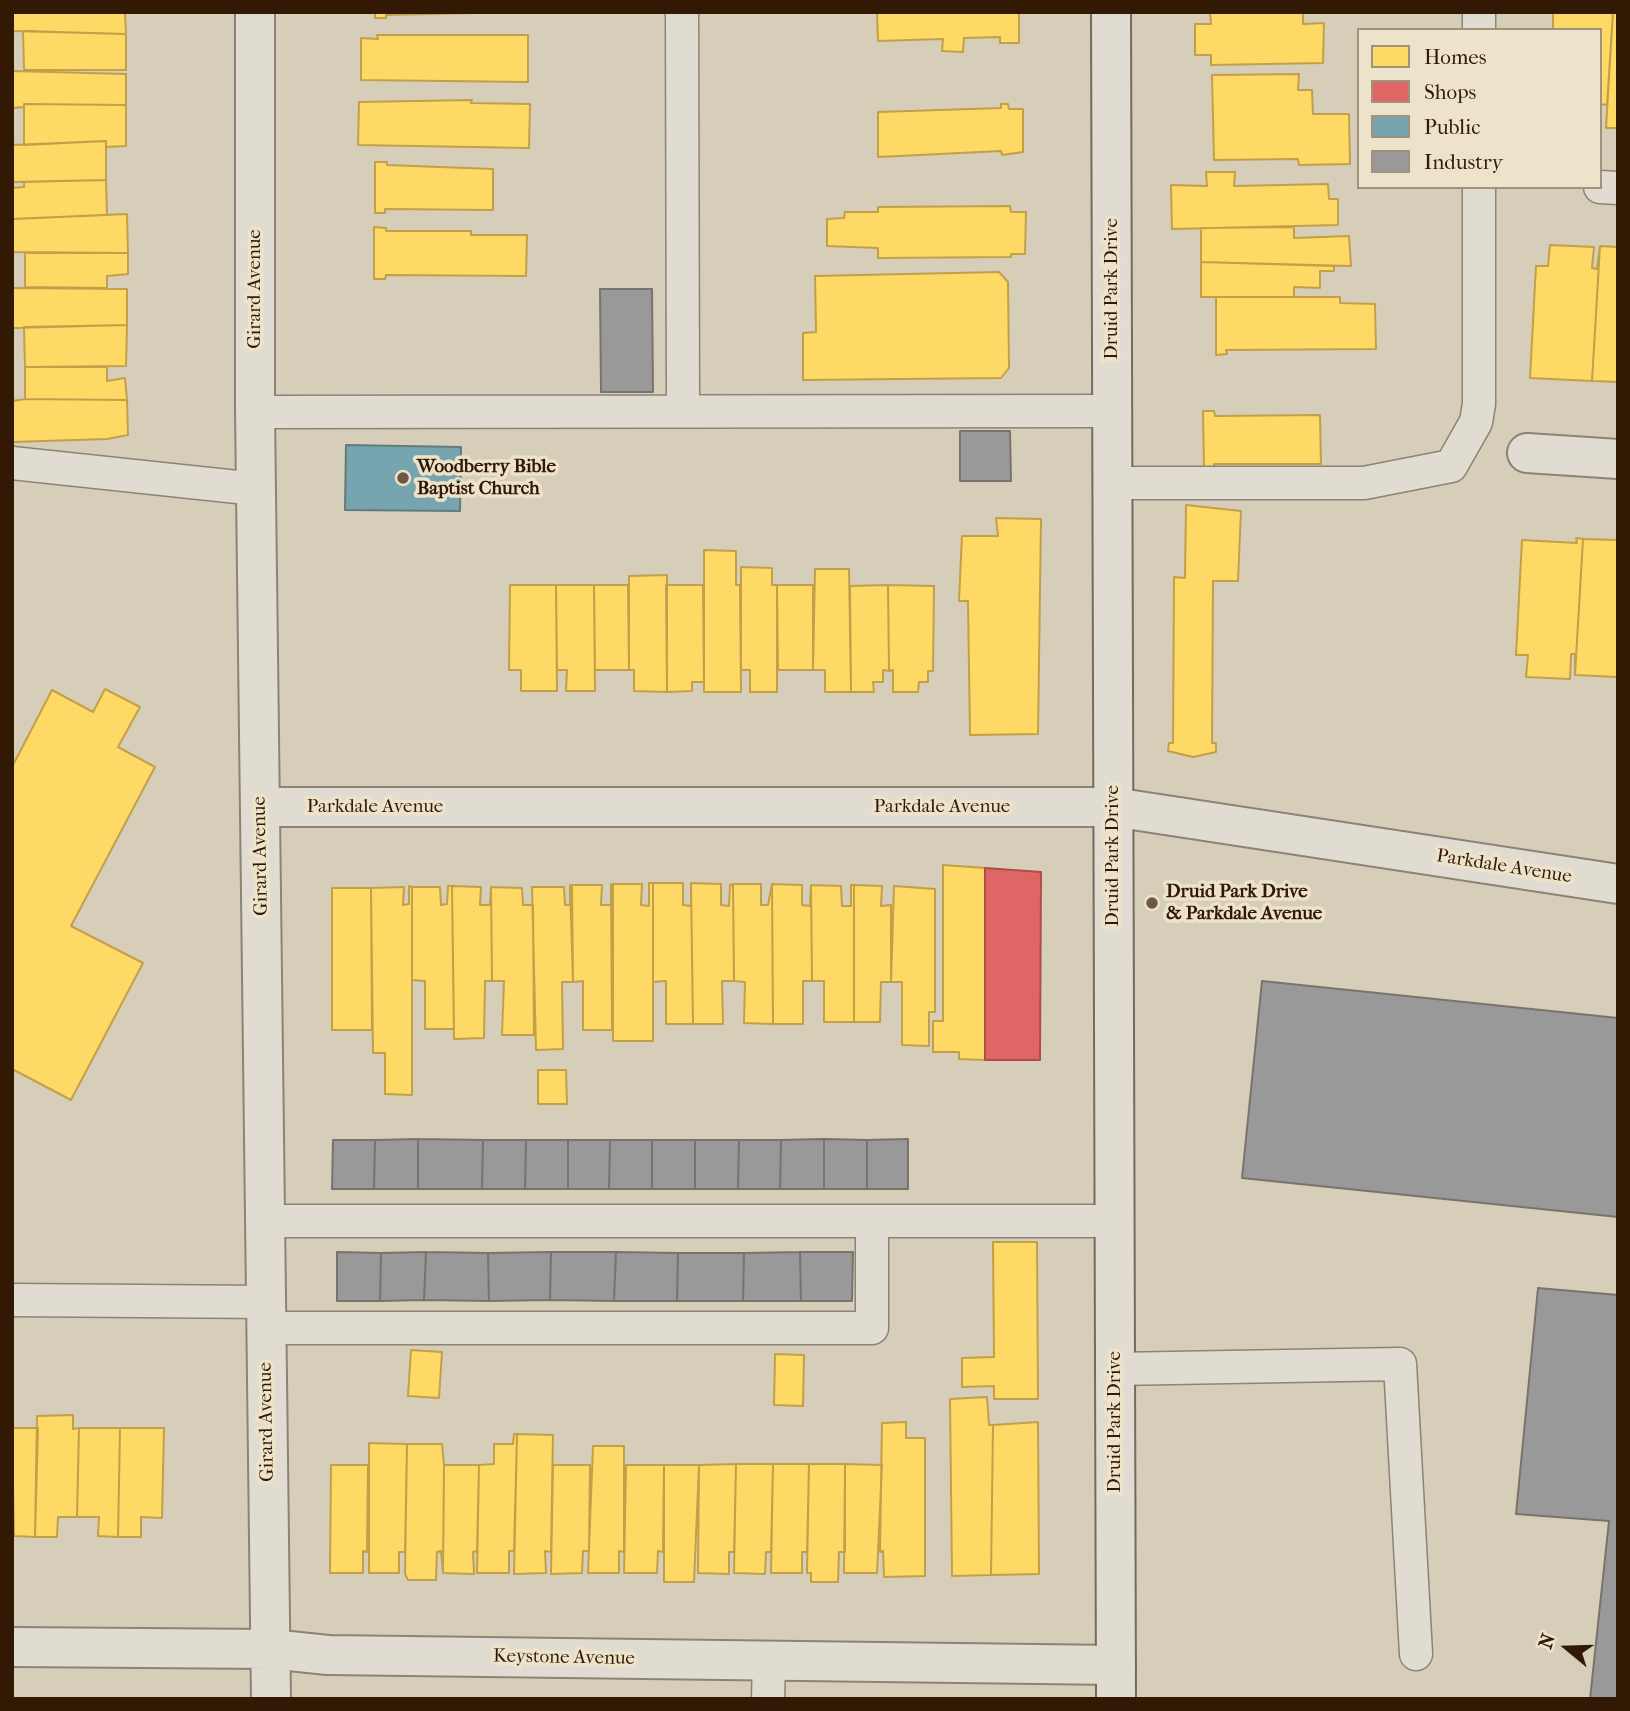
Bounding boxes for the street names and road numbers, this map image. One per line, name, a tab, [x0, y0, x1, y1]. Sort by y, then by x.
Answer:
street label: Druid Park Drive	[1101, 218, 1123, 360]
street label: Girard Avenue	[244, 229, 266, 349]
street label: Druid Park Drive	[1102, 785, 1124, 927]
street label: Girard Avenue	[249, 796, 273, 916]
street label: Parkdale Avenue	[307, 796, 443, 818]
street label: Parkdale Avenue	[874, 796, 1010, 818]
street label: Parkdale Avenue	[1435, 845, 1573, 889]
street label: Druid Park Drive	[1104, 1351, 1126, 1493]
street label: Girard Avenue	[255, 1362, 279, 1482]
street label: Keystone Avenue	[493, 1645, 635, 1671]

